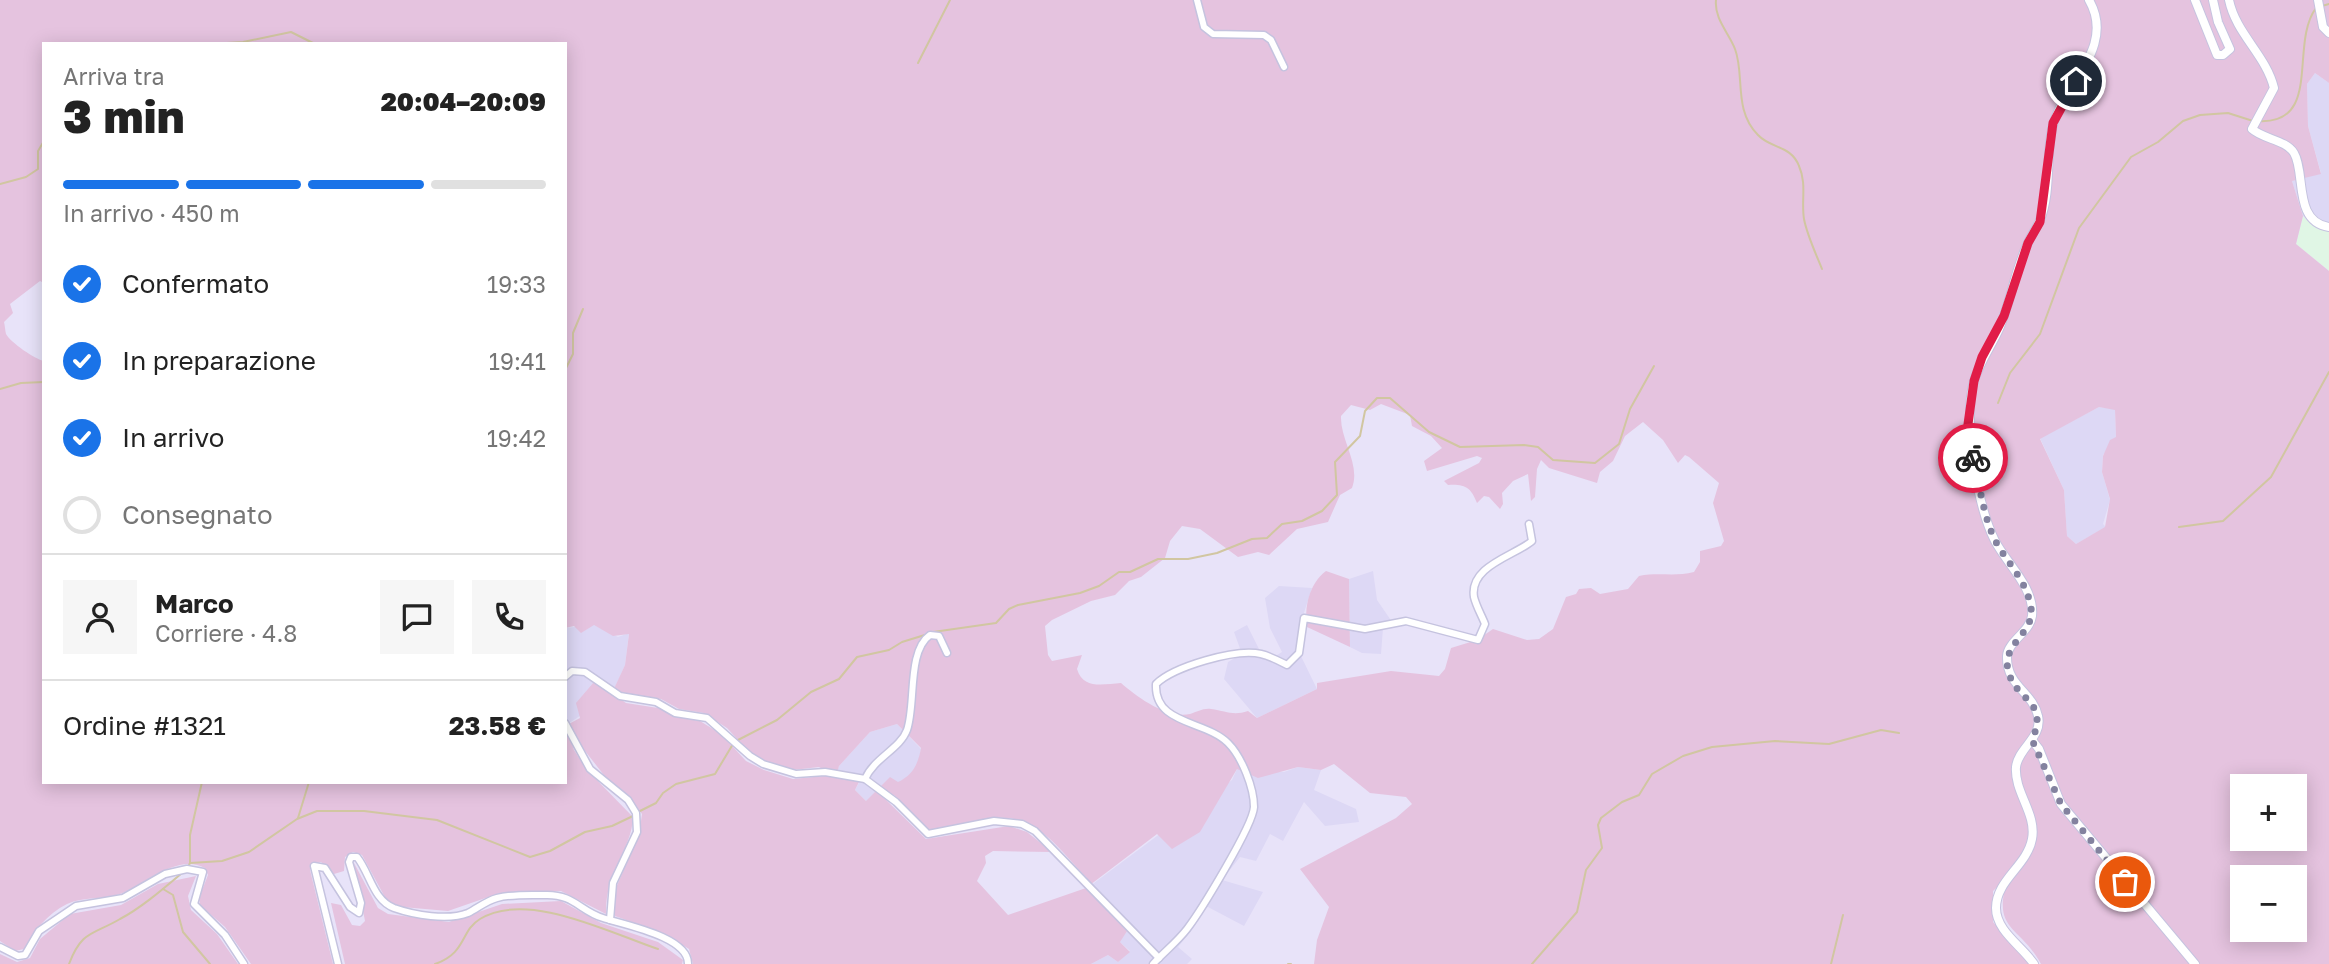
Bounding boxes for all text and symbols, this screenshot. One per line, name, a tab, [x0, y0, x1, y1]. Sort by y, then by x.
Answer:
pin	[2046, 51, 2106, 111]
text: Arriva tra	[63, 62, 164, 90]
icon: home	[2057, 62, 2095, 100]
text: 20:04–20:09	[381, 86, 546, 117]
text: 3 min	[63, 88, 185, 143]
text: In arrivo · 450 m	[63, 199, 240, 227]
icon: check	[63, 265, 101, 303]
text: Confermato	[122, 268, 269, 299]
text: 19:33	[487, 270, 546, 298]
icon: check	[63, 342, 101, 380]
text: In preparazione	[122, 345, 316, 376]
text: 19:41	[489, 347, 546, 375]
icon: check	[63, 419, 101, 457]
text: In arrivo	[122, 422, 224, 453]
courier	[1938, 423, 2008, 493]
text: 19:42	[487, 424, 546, 452]
icon: bike	[1954, 439, 1992, 477]
text: Consegnato	[122, 499, 273, 530]
button: person	[63, 580, 137, 654]
button: chat	[380, 580, 454, 654]
button: phone	[472, 580, 546, 654]
text: Marco	[155, 588, 234, 619]
text: Corriere · 4.8	[155, 619, 297, 647]
text: Ordine #1321	[63, 710, 226, 741]
text: 23.58 €	[449, 710, 546, 741]
map controls	[2230, 774, 2307, 942]
button: +	[2230, 774, 2307, 851]
pin	[2095, 852, 2155, 912]
icon: bag	[2106, 863, 2144, 901]
button: −	[2230, 865, 2307, 942]

